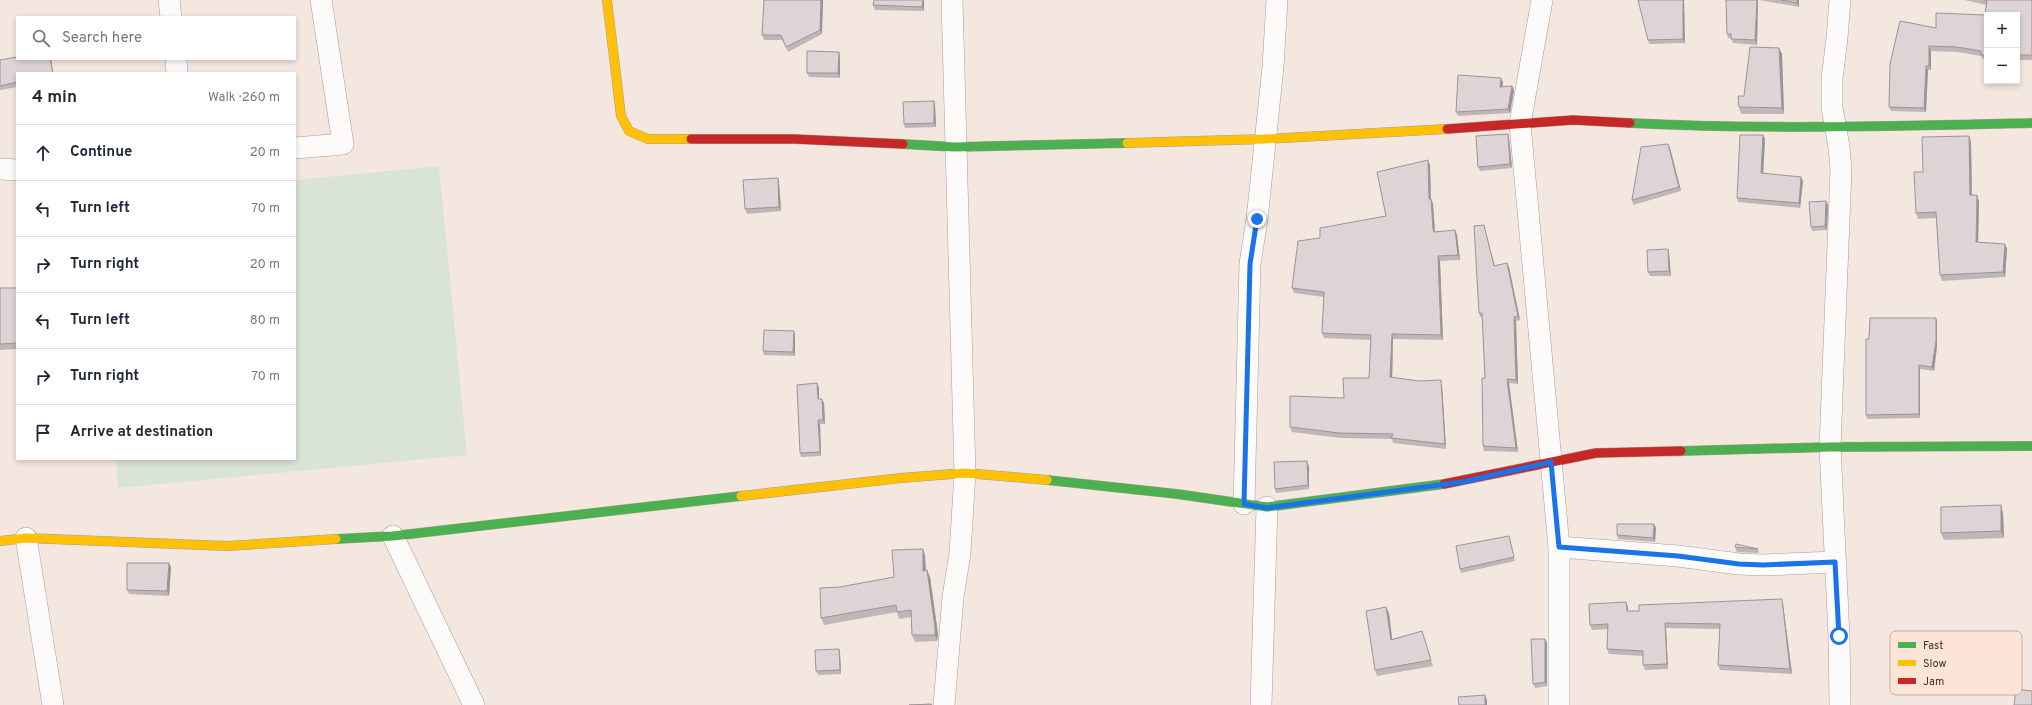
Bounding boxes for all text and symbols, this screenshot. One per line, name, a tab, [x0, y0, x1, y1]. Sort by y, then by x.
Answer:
map controls	[1984, 12, 2020, 84]
button: +	[1984, 12, 2020, 48]
search box	[16, 16, 296, 60]
icon: search	[30, 27, 52, 49]
text: Search here	[62, 29, 142, 48]
button: −	[1984, 48, 2020, 84]
text: 4 min	[32, 87, 77, 109]
text: Walk · 260 m	[208, 90, 280, 106]
icon: ahead	[32, 142, 54, 164]
text: Continue	[70, 143, 132, 162]
text: 20 m	[250, 145, 280, 161]
icon: left	[32, 198, 54, 220]
text: Turn left	[70, 199, 130, 218]
text: 70 m	[251, 201, 280, 217]
route end	[1248, 210, 1266, 228]
icon: right	[32, 254, 54, 276]
text: Turn right	[70, 255, 139, 274]
text: 20 m	[250, 257, 280, 273]
icon: left	[32, 310, 54, 332]
text: Turn left	[70, 311, 130, 330]
text: 80 m	[250, 313, 280, 329]
icon: right	[32, 366, 54, 388]
text: Turn right	[70, 367, 139, 386]
text: 70 m	[251, 369, 280, 385]
icon: arrive	[32, 422, 54, 444]
text: Arrive at destination	[70, 423, 213, 442]
route start	[1830, 627, 1848, 645]
legend	[1890, 631, 2022, 695]
text: Fast	[1923, 639, 1943, 653]
text: Slow	[1923, 657, 1946, 671]
text: Jam	[1923, 675, 1944, 689]

